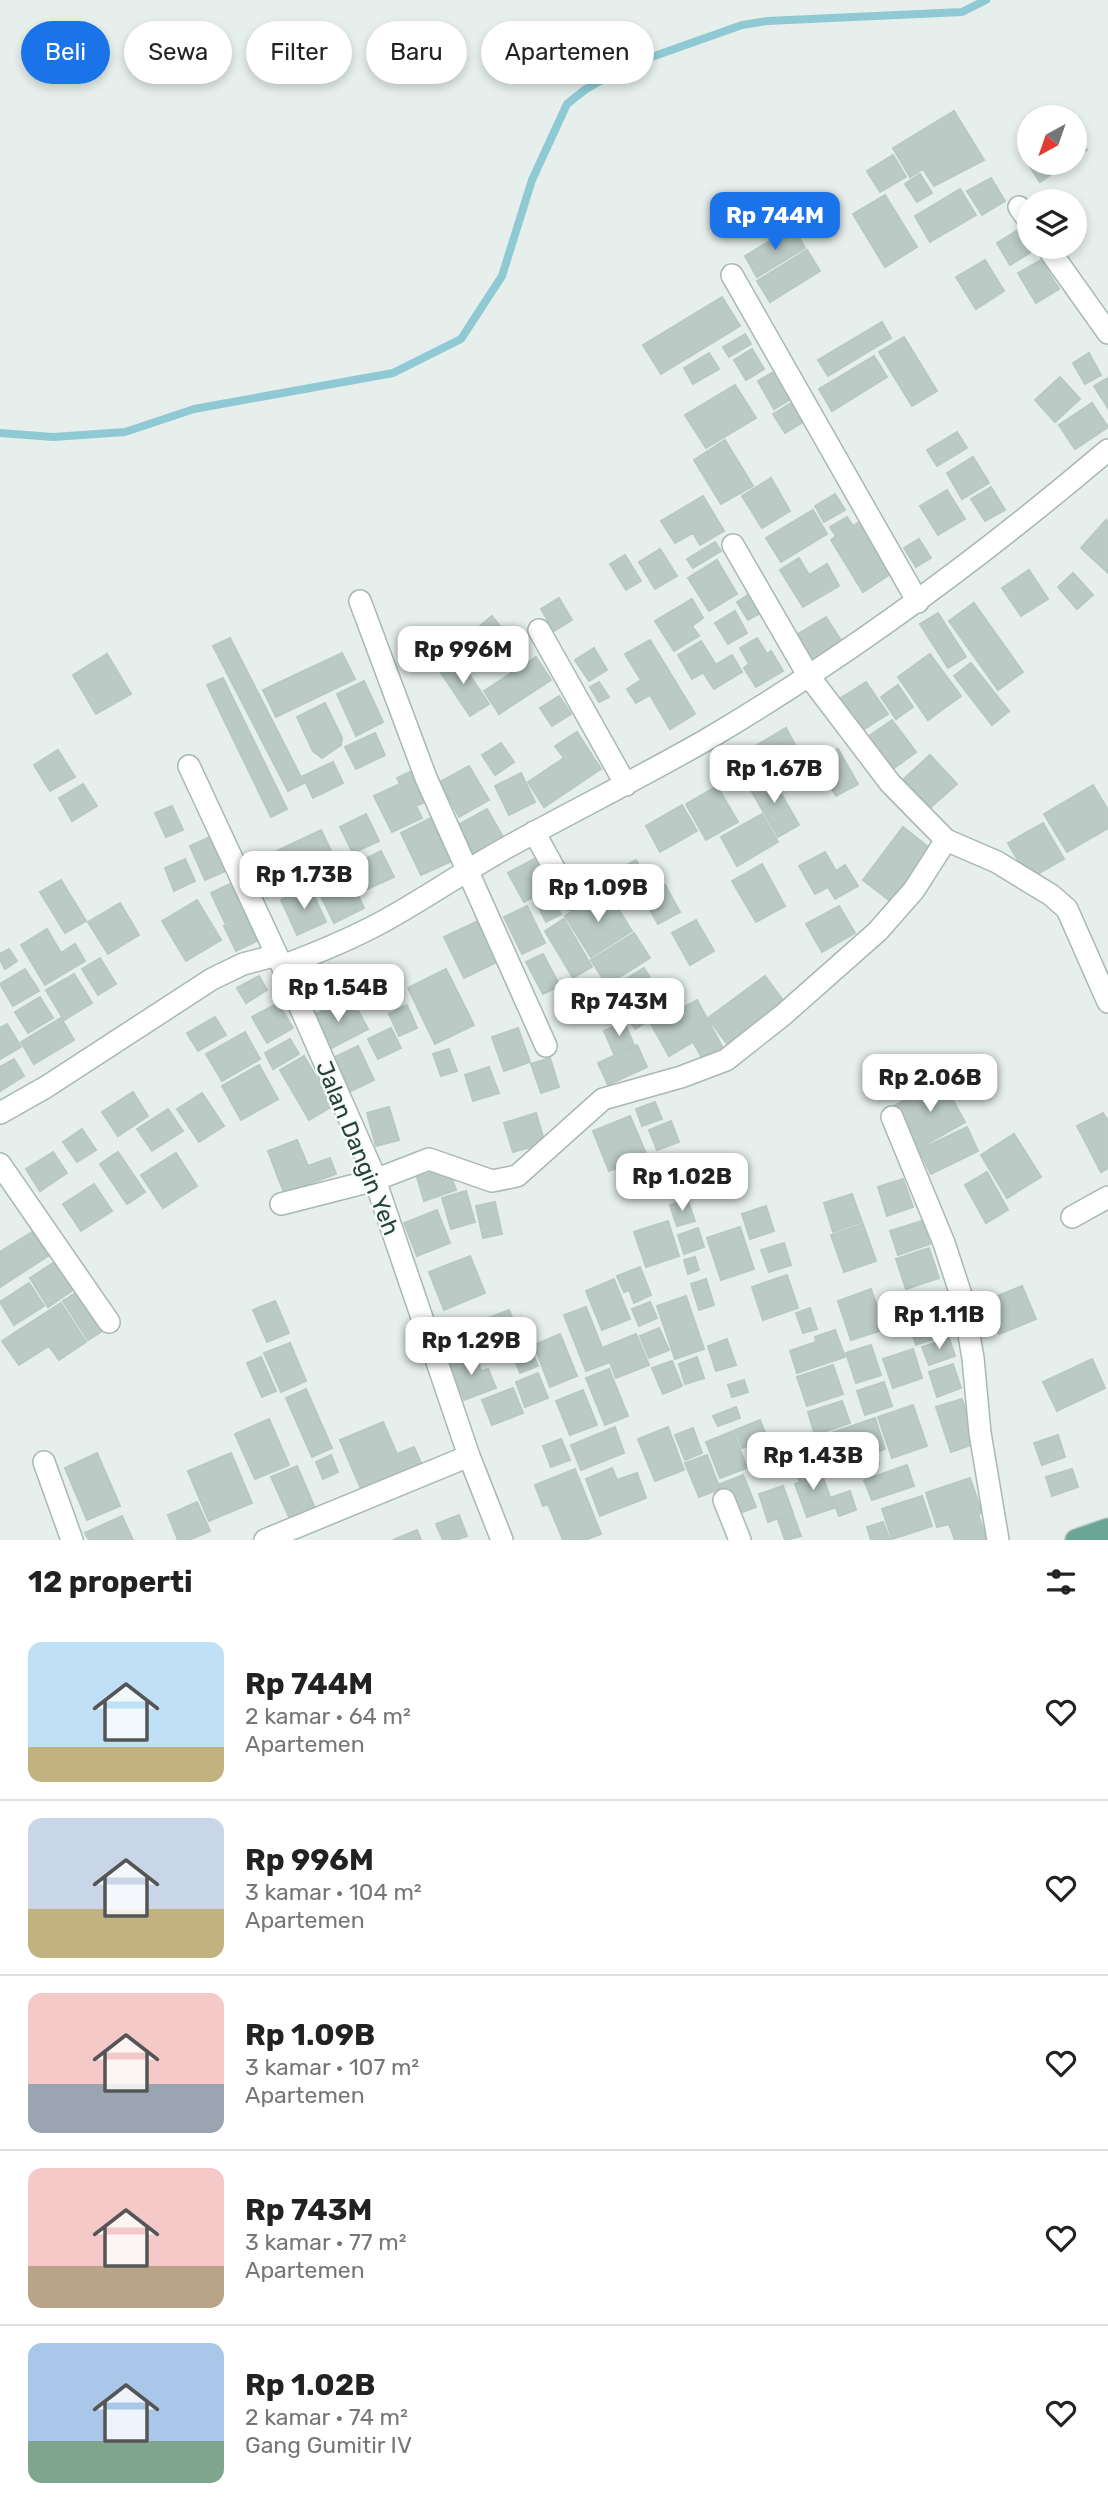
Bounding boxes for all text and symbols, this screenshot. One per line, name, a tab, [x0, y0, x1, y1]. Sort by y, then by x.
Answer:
chip: Beli	[21, 21, 110, 84]
chip: Sewa	[124, 21, 232, 84]
chip: Filter	[246, 21, 352, 84]
chip: Baru	[366, 21, 467, 84]
chip: Apartemen	[481, 21, 654, 84]
north arrow	[1017, 105, 1087, 175]
map controls	[1017, 105, 1087, 259]
button: layers	[1017, 189, 1087, 259]
pin: Rp 744M	[710, 192, 840, 252]
text: Rp 744M	[726, 201, 824, 229]
pin: Rp 996M	[398, 626, 528, 686]
text: Rp 996M	[414, 635, 512, 663]
pin: Rp 1.67B	[702, 746, 846, 805]
text: Rp 1.67B	[726, 754, 822, 782]
pin: Rp 1.73B	[232, 852, 376, 911]
text: Rp 1.73B	[255, 860, 353, 888]
pin: Rp 1.09B	[526, 864, 670, 924]
text: Rp 1.09B	[548, 873, 648, 901]
pin: Rp 1.54B	[266, 964, 410, 1024]
text: Rp 1.54B	[288, 973, 388, 1001]
pin: Rp 743M	[554, 978, 684, 1038]
text: Rp 743M	[570, 987, 668, 1015]
pin: Rp 2.06B	[858, 1054, 1002, 1114]
street label: Jalan Dangin Yeh	[310, 1057, 406, 1239]
text: Rp 2.06B	[878, 1063, 982, 1091]
pin: Rp 1.02B	[610, 1154, 754, 1213]
text: Rp 1.02B	[632, 1162, 732, 1190]
pin: Rp 1.11B	[867, 1292, 1011, 1351]
text: Rp 1.11B	[894, 1300, 984, 1328]
pin: Rp 1.29B	[399, 1318, 543, 1377]
text: Rp 1.29B	[421, 1326, 521, 1354]
pin: Rp 1.43B	[741, 1432, 885, 1492]
text: Rp 1.43B	[763, 1441, 863, 1469]
icon: filters	[1042, 1563, 1080, 1601]
text: 12 properti	[28, 1564, 193, 1600]
text: Rp 744M	[245, 1666, 373, 1702]
icon: home	[84, 1670, 168, 1754]
icon: heart	[1042, 1693, 1080, 1731]
text: 2 kamar · 64 m²	[245, 1702, 411, 1730]
text: Apartemen	[245, 1730, 365, 1758]
text: Rp 996M	[245, 1842, 374, 1878]
icon: home	[84, 1846, 168, 1930]
icon: heart	[1042, 1869, 1080, 1907]
text: 3 kamar · 104 m²	[245, 1878, 422, 1906]
text: Apartemen	[245, 1906, 365, 1934]
text: Rp 1.09B	[245, 2017, 375, 2053]
icon: home	[84, 2021, 168, 2105]
icon: heart	[1042, 2044, 1080, 2082]
text: 3 kamar · 107 m²	[245, 2053, 419, 2081]
text: Apartemen	[245, 2081, 365, 2109]
text: Rp 743M	[245, 2192, 372, 2228]
icon: home	[84, 2196, 168, 2280]
icon: heart	[1042, 2219, 1080, 2257]
text: 3 kamar · 77 m²	[245, 2228, 407, 2256]
text: Apartemen	[245, 2256, 365, 2284]
text: Rp 1.02B	[245, 2367, 375, 2403]
icon: home	[84, 2371, 168, 2455]
icon: heart	[1042, 2394, 1080, 2432]
text: 2 kamar · 74 m²	[245, 2403, 408, 2431]
text: Gang Gumitir IV	[245, 2431, 412, 2459]

